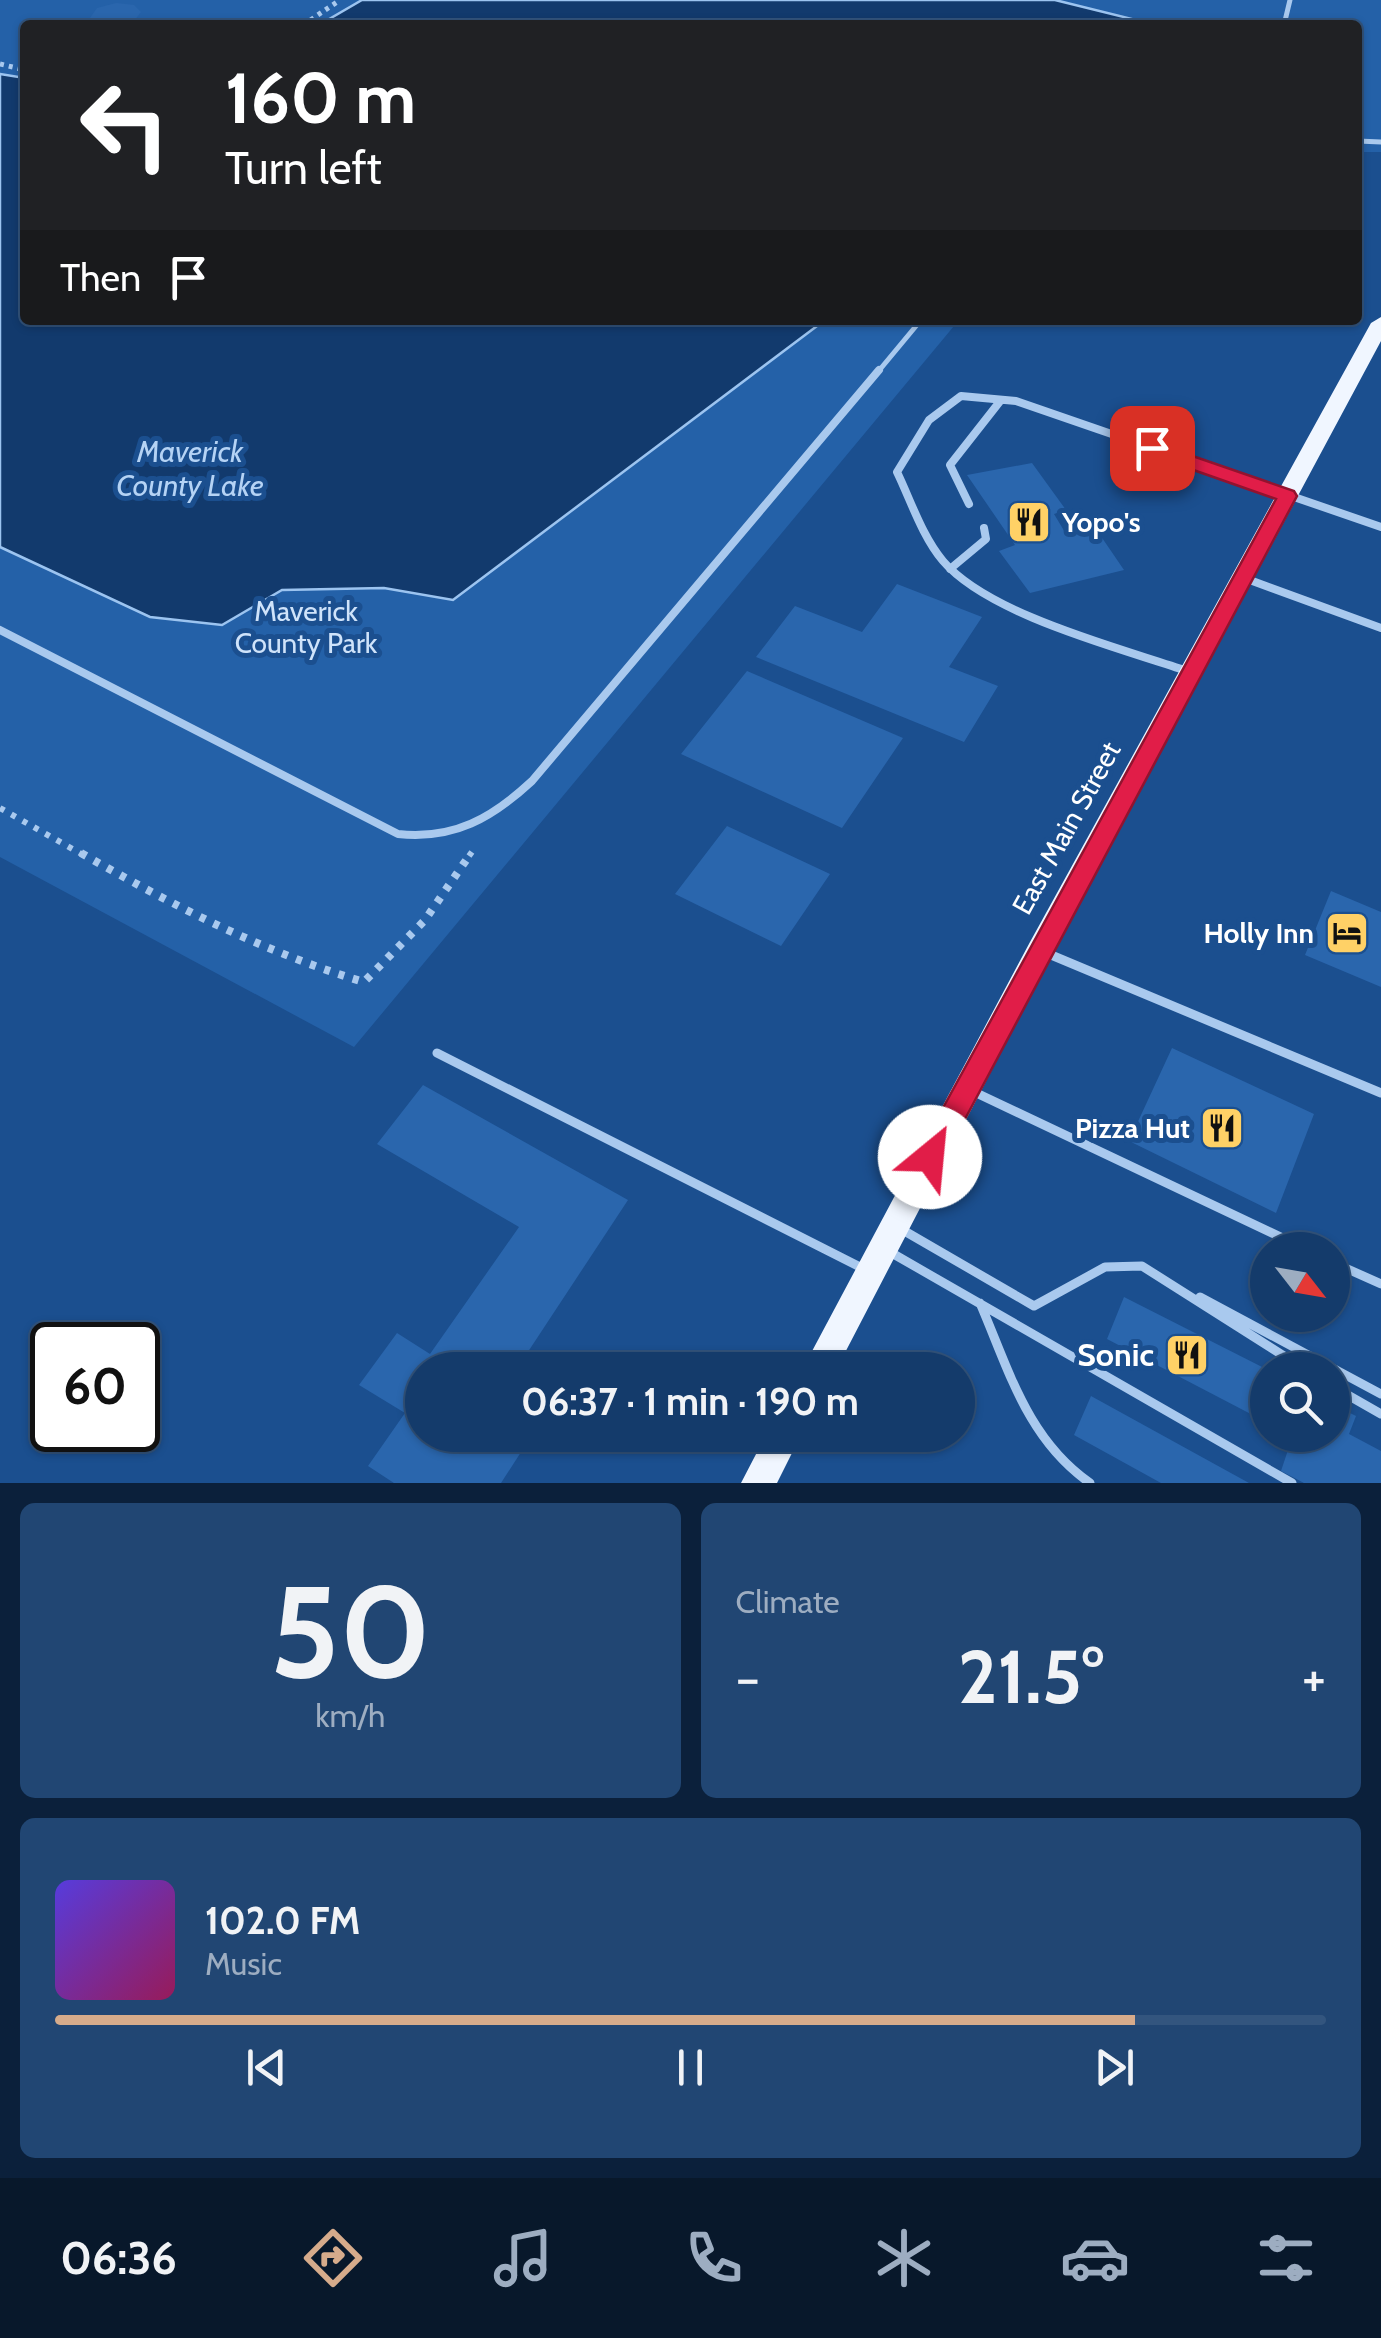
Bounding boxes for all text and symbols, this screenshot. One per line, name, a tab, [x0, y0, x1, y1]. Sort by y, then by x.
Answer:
text: 160 m	[225, 55, 416, 141]
icon: left	[60, 60, 190, 190]
text: Turn left	[225, 141, 382, 195]
icon: arrive	[161, 250, 216, 305]
text: Then	[60, 254, 141, 301]
pin	[1110, 406, 1195, 491]
icon: arrive	[1125, 421, 1180, 476]
water label: Maverick County Lake	[116, 433, 264, 504]
restaurant icon: Yopo's	[1006, 499, 1052, 545]
place label: Yopo's	[1061, 505, 1141, 539]
park label: Maverick County Park	[235, 594, 378, 660]
street label: East Main Street	[1005, 736, 1127, 920]
hotel icon: Holly Inn	[1324, 910, 1370, 956]
place label: Holly Inn	[1204, 916, 1314, 950]
position arrow	[878, 1105, 982, 1209]
restaurant icon: Pizza Hut	[1199, 1105, 1245, 1151]
place label: Pizza Hut	[1075, 1111, 1190, 1145]
north arrow	[1250, 1232, 1350, 1332]
map controls	[1250, 1232, 1350, 1452]
speed limit sign: 60	[30, 1322, 160, 1452]
restaurant icon: Sonic	[1164, 1332, 1210, 1378]
place label: Sonic	[1077, 1335, 1154, 1374]
button: search	[1250, 1352, 1350, 1452]
text: 06:37 · 1 min · 190 m	[521, 1378, 859, 1425]
text: 50	[269, 1552, 431, 1710]
text: Climate	[736, 1582, 840, 1621]
text: 21.5°	[958, 1631, 1104, 1722]
text: −	[736, 1644, 760, 1711]
text: +	[1302, 1644, 1326, 1711]
text: km/h	[315, 1696, 385, 1735]
text: 102.0 FM	[205, 1897, 360, 1944]
text: Music	[205, 1944, 282, 1983]
icon: previous	[239, 2040, 294, 2095]
icon: pause	[663, 2040, 718, 2095]
icon: next	[1087, 2040, 1142, 2095]
icon: directions	[298, 2223, 368, 2293]
icon: music	[488, 2223, 558, 2293]
icon: phone	[679, 2223, 749, 2293]
icon: climate	[869, 2223, 939, 2293]
icon: car	[1060, 2223, 1130, 2293]
icon: filters	[1251, 2223, 1321, 2293]
text: 06:36	[60, 2231, 177, 2285]

